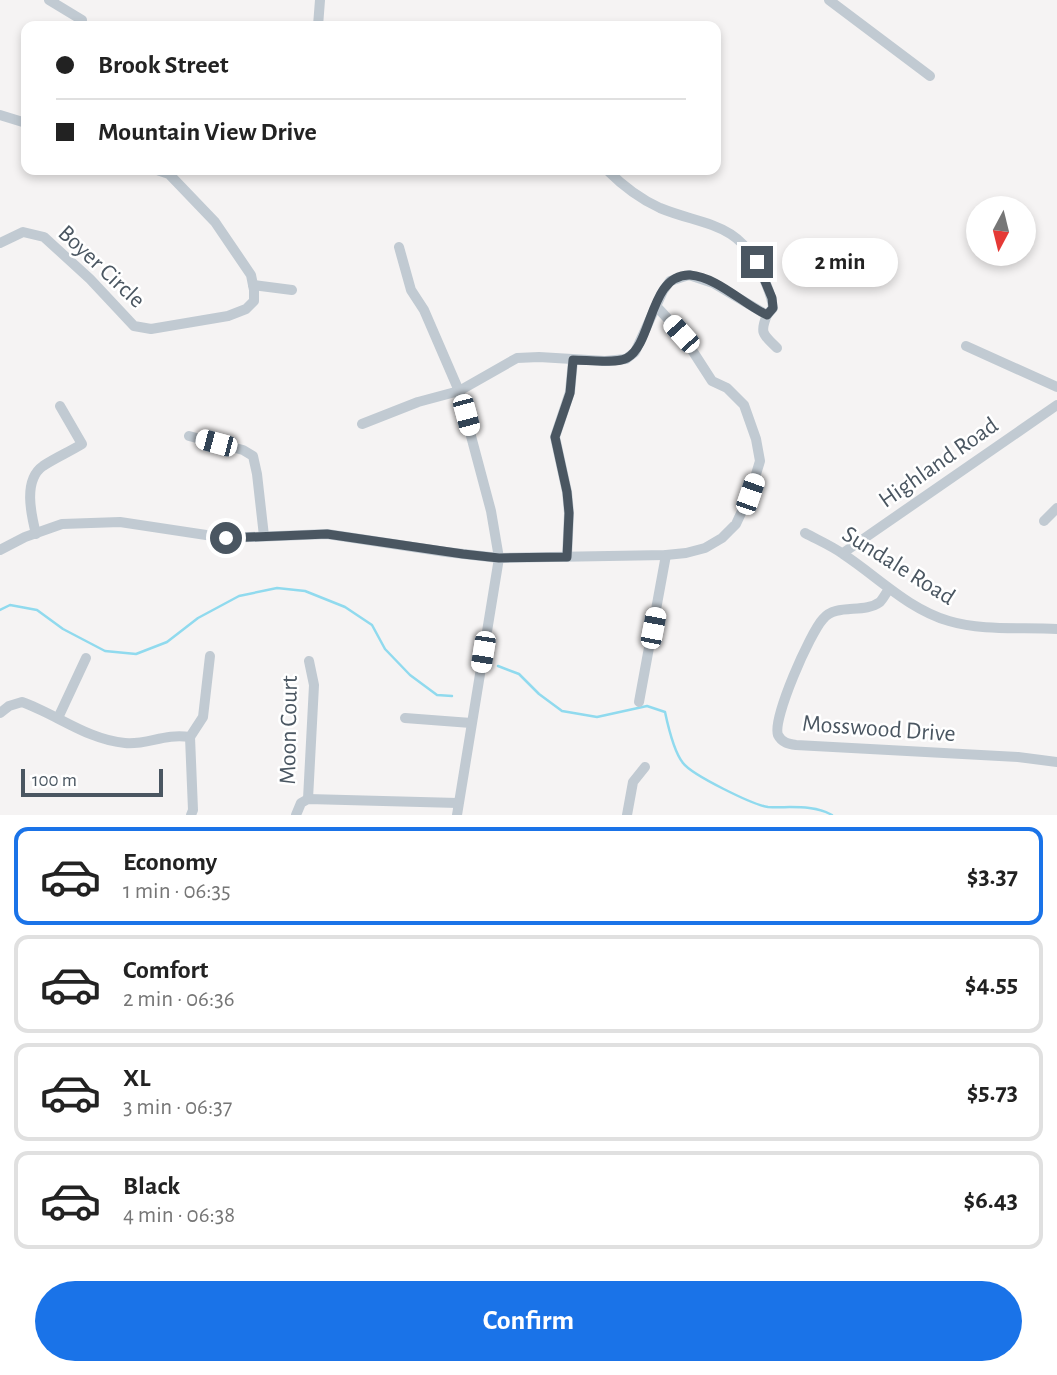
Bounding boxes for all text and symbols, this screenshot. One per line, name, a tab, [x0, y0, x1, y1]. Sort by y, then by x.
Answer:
text: Brook Street	[98, 52, 229, 78]
text: Mountain View Drive	[98, 119, 317, 145]
north arrow	[966, 196, 1036, 266]
map controls	[966, 196, 1036, 266]
street label: Boyer Circle	[53, 221, 149, 313]
callout: 2 min	[782, 238, 897, 286]
route end	[741, 246, 773, 278]
text: 2 min	[814, 251, 866, 274]
car	[660, 311, 703, 357]
car	[451, 392, 482, 438]
street label: Highland Road	[874, 413, 1003, 513]
car	[193, 427, 240, 459]
car	[734, 471, 767, 517]
route start	[210, 522, 242, 554]
street label: Sundale Road	[838, 522, 959, 610]
car	[639, 605, 668, 651]
car	[470, 630, 497, 674]
street label: Moon Court	[276, 675, 302, 785]
street label: Mosswood Drive	[801, 712, 956, 746]
scale bar	[21, 766, 163, 798]
text: 100 m	[32, 771, 77, 790]
icon: car	[39, 845, 102, 908]
text: Economy	[123, 849, 217, 875]
text: $3.37	[967, 863, 1018, 889]
text: 1 min · 06:35	[123, 880, 231, 903]
icon: car	[39, 953, 102, 1016]
text: Comfort	[123, 957, 208, 983]
text: $4.55	[965, 971, 1018, 997]
text: 2 min · 06:36	[123, 988, 234, 1011]
icon: car	[39, 1061, 102, 1124]
text: XL	[123, 1065, 150, 1091]
text: $5.73	[967, 1079, 1018, 1105]
text: 3 min · 06:37	[123, 1096, 232, 1119]
icon: car	[39, 1169, 102, 1232]
text: Black	[123, 1173, 180, 1199]
text: $6.43	[964, 1187, 1018, 1213]
text: 4 min · 06:38	[123, 1204, 235, 1227]
button: Confirm	[35, 1281, 1022, 1361]

